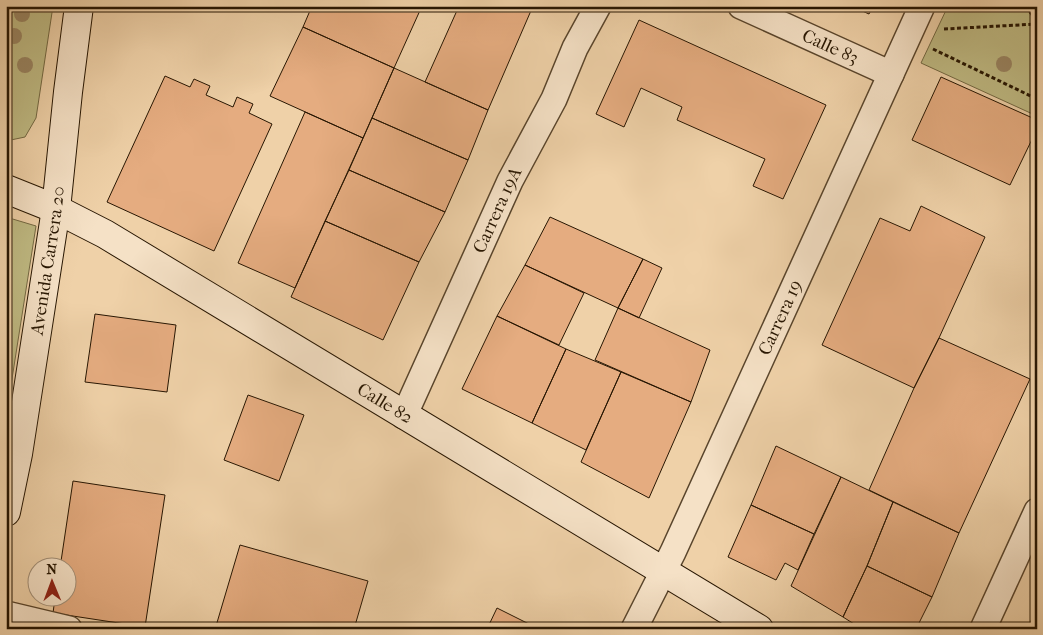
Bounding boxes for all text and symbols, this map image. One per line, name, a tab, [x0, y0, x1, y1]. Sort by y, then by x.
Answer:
street label: Calle 83	[799, 25, 862, 68]
street label: Carrera 19A	[468, 163, 526, 256]
street label: Avenida Carrera 20	[26, 185, 69, 337]
street label: Carrera 19	[754, 277, 806, 358]
street label: Calle 82	[353, 378, 417, 428]
north arrow	[28, 558, 78, 608]
text: N	[46, 561, 58, 578]

